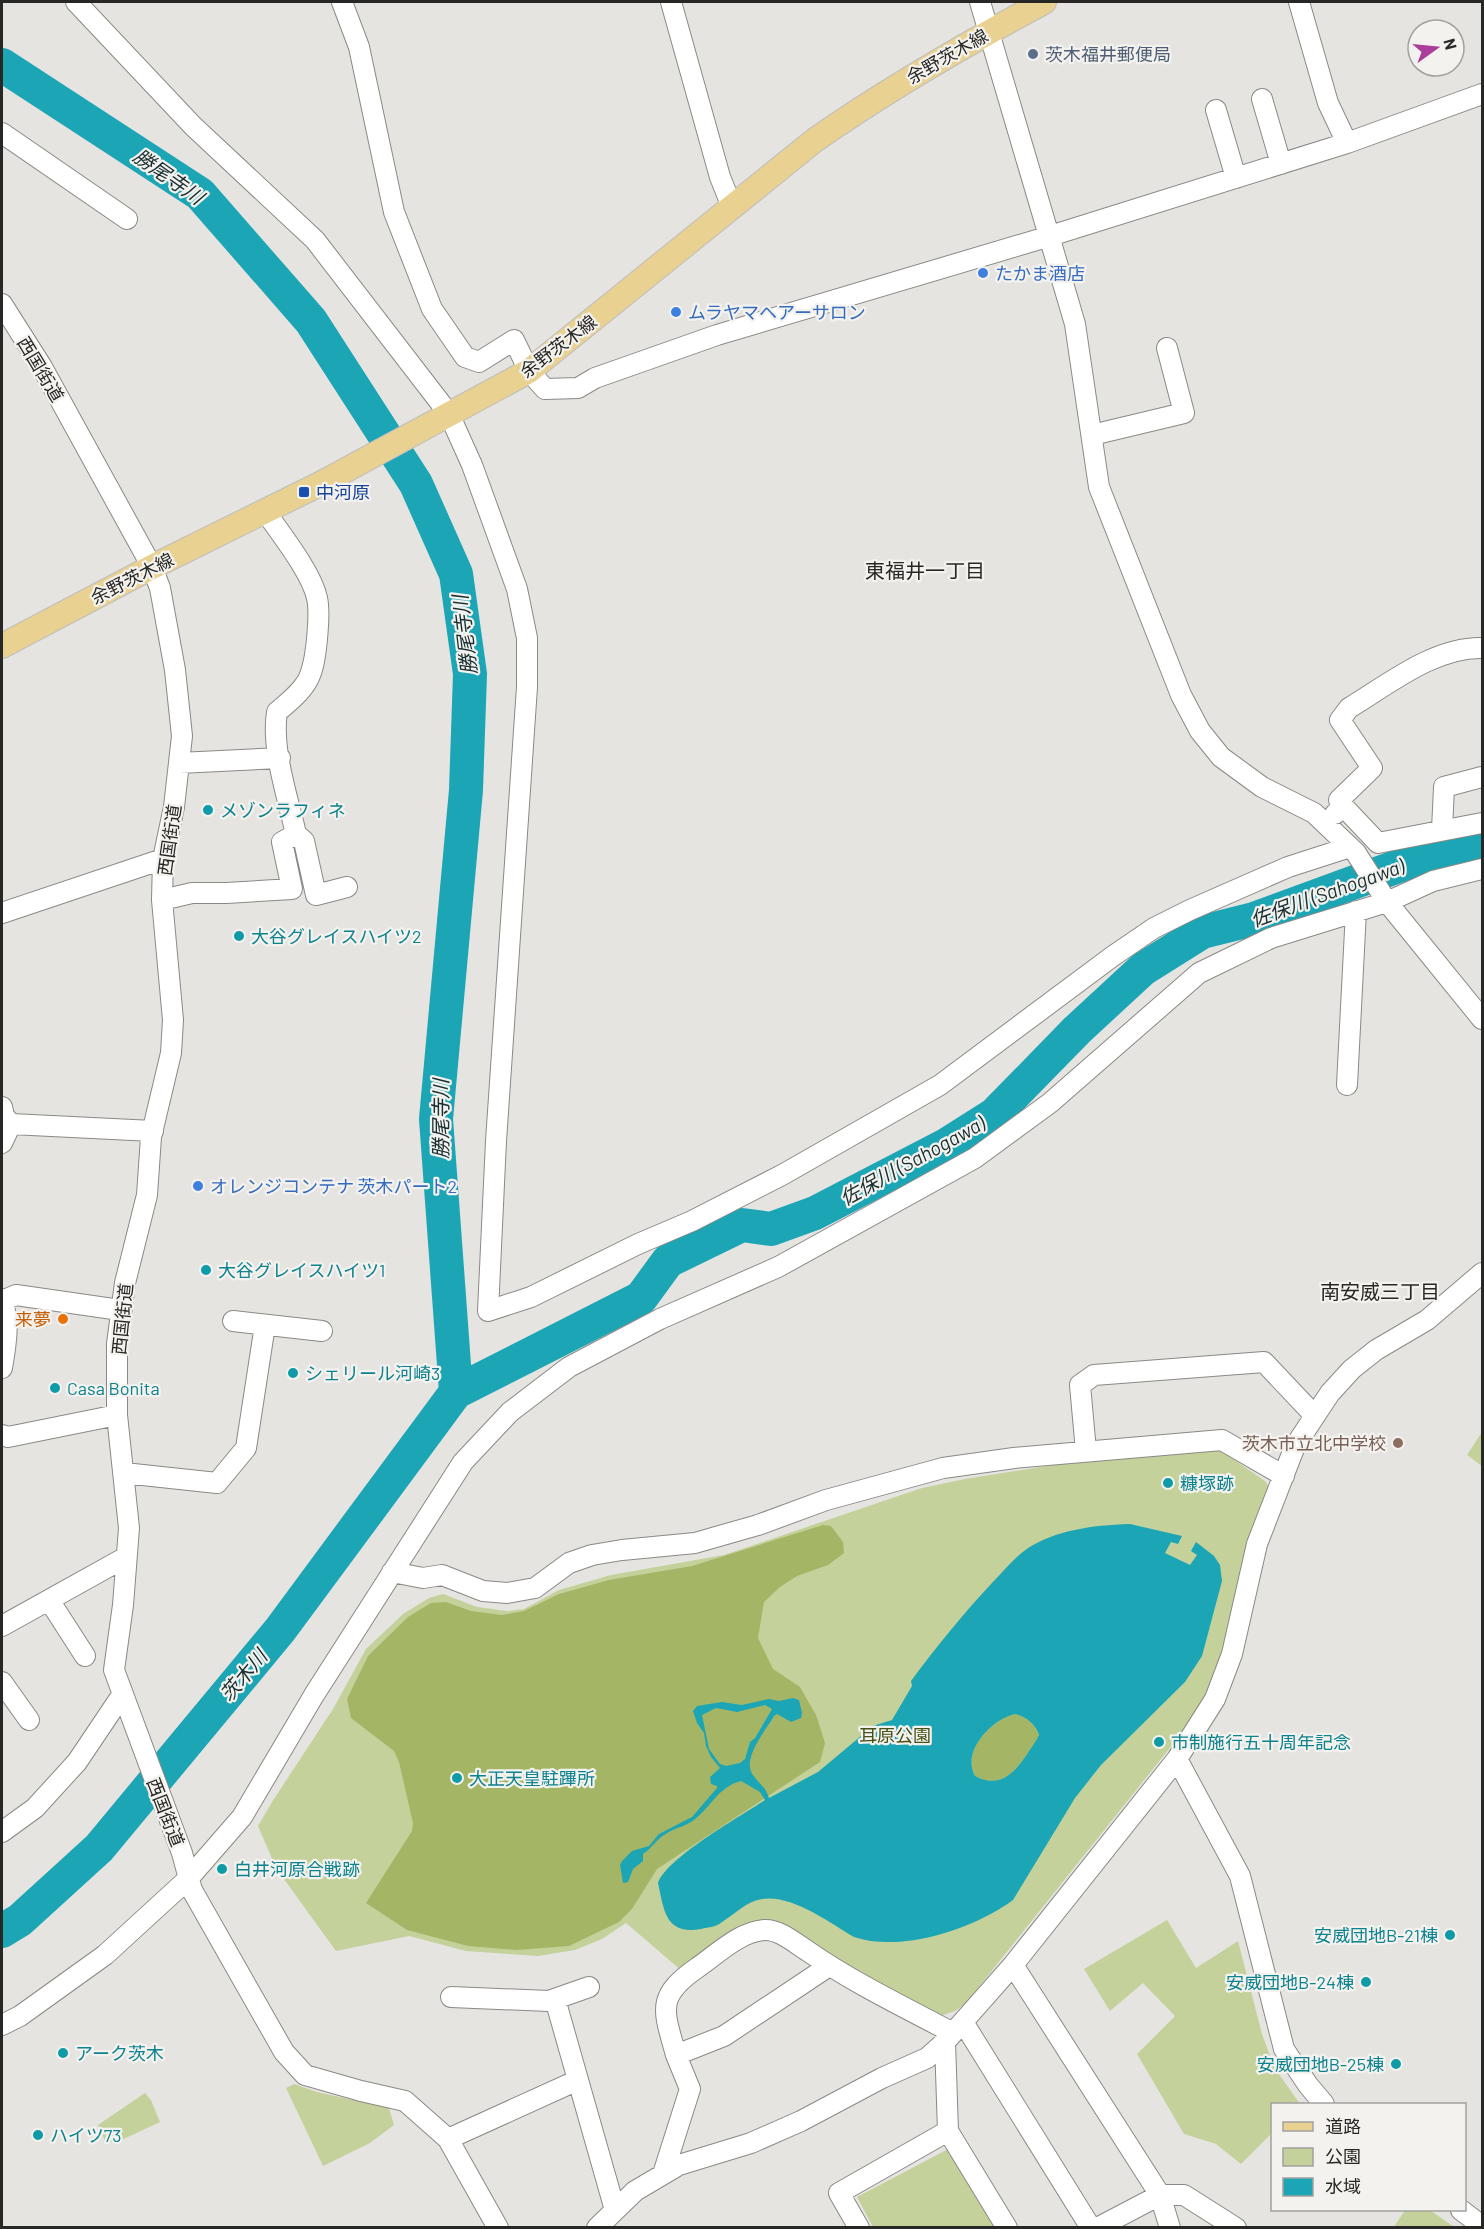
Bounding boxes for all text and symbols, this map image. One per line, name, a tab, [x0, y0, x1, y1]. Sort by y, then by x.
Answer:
north arrow	[1406, 18, 1466, 78]
street label: 余野茨木線	[903, 24, 991, 88]
text: N	[1440, 36, 1462, 52]
place label: 茨木福井郵便局	[1045, 43, 1171, 65]
marker: 茨木福井郵便局	[1026, 47, 1040, 61]
water label: 勝尾寺川	[129, 143, 210, 210]
place label: たかま酒店	[995, 262, 1085, 284]
marker: たかま酒店	[976, 266, 990, 280]
place label: ムラヤマヘアーサロン	[688, 301, 866, 323]
marker: ムラヤマヘアーサロン	[669, 305, 683, 319]
street label: 余野茨木線	[515, 310, 601, 382]
street label: 西国街道	[13, 332, 69, 406]
place label: 中河原	[316, 481, 370, 503]
marker: 中河原	[297, 485, 311, 499]
street label: 余野茨木線	[87, 548, 177, 608]
district label: 東福井一丁目	[865, 558, 985, 582]
water label: 勝尾寺川	[447, 592, 481, 676]
place label: メゾンラフィネ	[220, 799, 346, 821]
street label: 西国街道	[153, 803, 185, 877]
marker: メゾンラフィネ	[201, 803, 215, 817]
water label: 佐保川 (Sahogawa)	[1247, 853, 1408, 931]
place label: 大谷グレイスハイツ2	[251, 925, 422, 947]
marker: 大谷グレイスハイツ2	[232, 929, 246, 943]
water label: 勝尾寺川	[428, 1077, 452, 1159]
water label: 佐保川 (Sahogawa)	[835, 1110, 989, 1210]
place label: オレンジコンテナ 茨木パート2	[210, 1175, 457, 1197]
marker: オレンジコンテナ 茨木パート2	[191, 1179, 205, 1193]
place label: 大谷グレイスハイツ1	[218, 1259, 385, 1281]
marker: 大谷グレイスハイツ1	[199, 1263, 213, 1277]
district label: 南安威三丁目	[1320, 1279, 1440, 1303]
street label: 西国街道	[107, 1282, 137, 1356]
place label: 来夢	[15, 1308, 51, 1330]
marker: 来夢	[56, 1312, 70, 1326]
place label: シェリール河崎3	[305, 1362, 440, 1384]
marker: シェリール河崎3	[286, 1366, 300, 1380]
place label: Casa Bonita	[67, 1377, 160, 1399]
marker: Casa Bonita	[48, 1381, 62, 1395]
place label: 茨木市立北中学校	[1242, 1432, 1386, 1454]
marker: 茨木市立北中学校	[1391, 1436, 1405, 1450]
place label: 糠塚跡	[1180, 1472, 1234, 1494]
marker: 糠塚跡	[1161, 1476, 1175, 1490]
water label: 茨木川	[215, 1643, 273, 1706]
park label: 耳原公園	[859, 1724, 931, 1746]
place label: 市制施行五十周年記念	[1171, 1731, 1351, 1753]
marker: 市制施行五十周年記念	[1152, 1735, 1166, 1749]
place label: 大正天皇駐蹕所	[469, 1767, 595, 1789]
marker: 大正天皇駐蹕所	[450, 1771, 464, 1785]
street label: 西国街道	[143, 1774, 189, 1850]
place label: 白井河原合戦跡	[234, 1858, 360, 1880]
marker: 白井河原合戦跡	[215, 1862, 229, 1876]
place label: 安威団地B-21棟	[1314, 1924, 1438, 1946]
marker: 安威団地B-21棟	[1443, 1928, 1457, 1942]
place label: 安威団地B-24棟	[1226, 1971, 1354, 1993]
marker: 安威団地B-24棟	[1359, 1975, 1373, 1989]
place label: アーク茨木	[75, 2042, 164, 2064]
marker: アーク茨木	[56, 2046, 70, 2060]
place label: 安威団地B-25棟	[1257, 2053, 1384, 2075]
marker: 安威団地B-25棟	[1389, 2057, 1403, 2071]
legend	[1271, 2103, 1466, 2211]
text: 道路	[1325, 2115, 1361, 2137]
place label: ハイツ73	[50, 2124, 121, 2146]
marker: ハイツ73	[31, 2128, 45, 2142]
text: 公園	[1325, 2145, 1361, 2167]
text: 水域	[1325, 2175, 1361, 2197]

